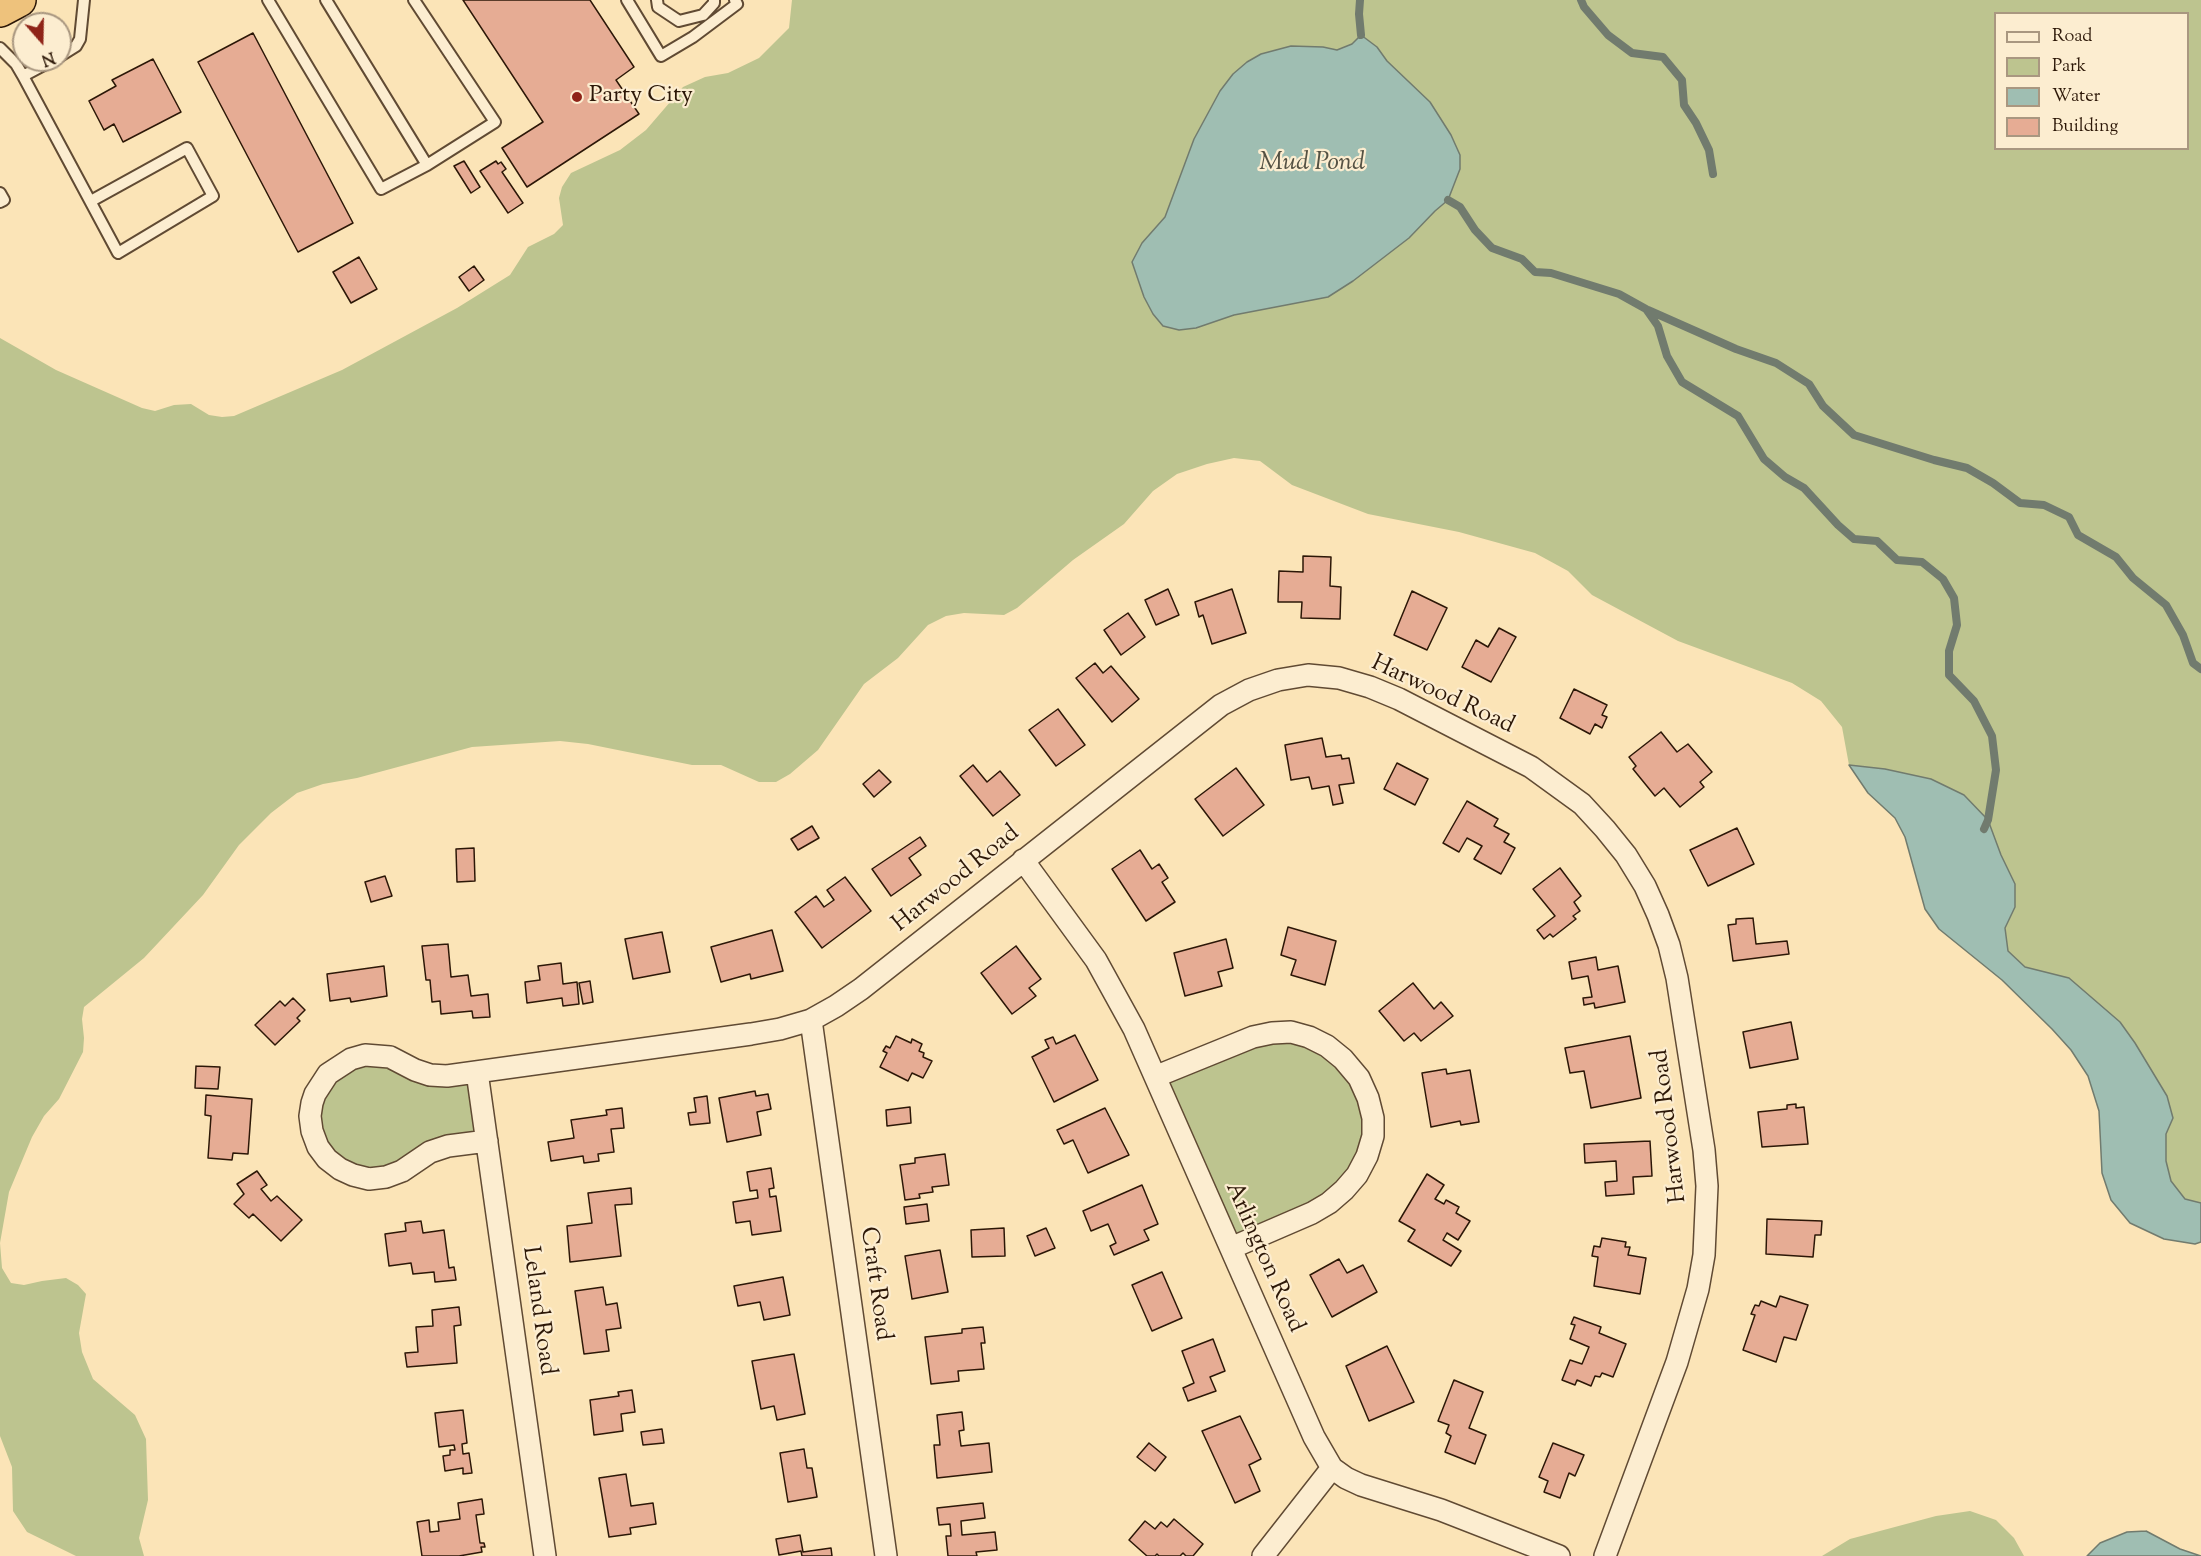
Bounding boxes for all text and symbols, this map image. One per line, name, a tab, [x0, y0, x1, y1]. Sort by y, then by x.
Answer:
north arrow	[12, 12, 72, 72]
legend	[1994, 12, 2189, 150]
text: Road	[2052, 24, 2092, 50]
text: N	[38, 45, 58, 70]
text: Park	[2052, 54, 2086, 80]
place label: Party City	[589, 83, 693, 111]
text: Water	[2052, 84, 2100, 110]
marker: Party City	[570, 90, 584, 104]
text: Building	[2052, 114, 2118, 140]
water label: Mud Pond	[1259, 149, 1365, 181]
street label: Harwood Road	[1366, 650, 1518, 742]
street label: Harwood Road	[888, 820, 1026, 940]
street label: Harwood Road	[1647, 1047, 1695, 1205]
street label: Arlington Road	[1217, 1178, 1309, 1338]
street label: Craft Road	[852, 1225, 896, 1343]
street label: Leland Road	[514, 1245, 560, 1377]

